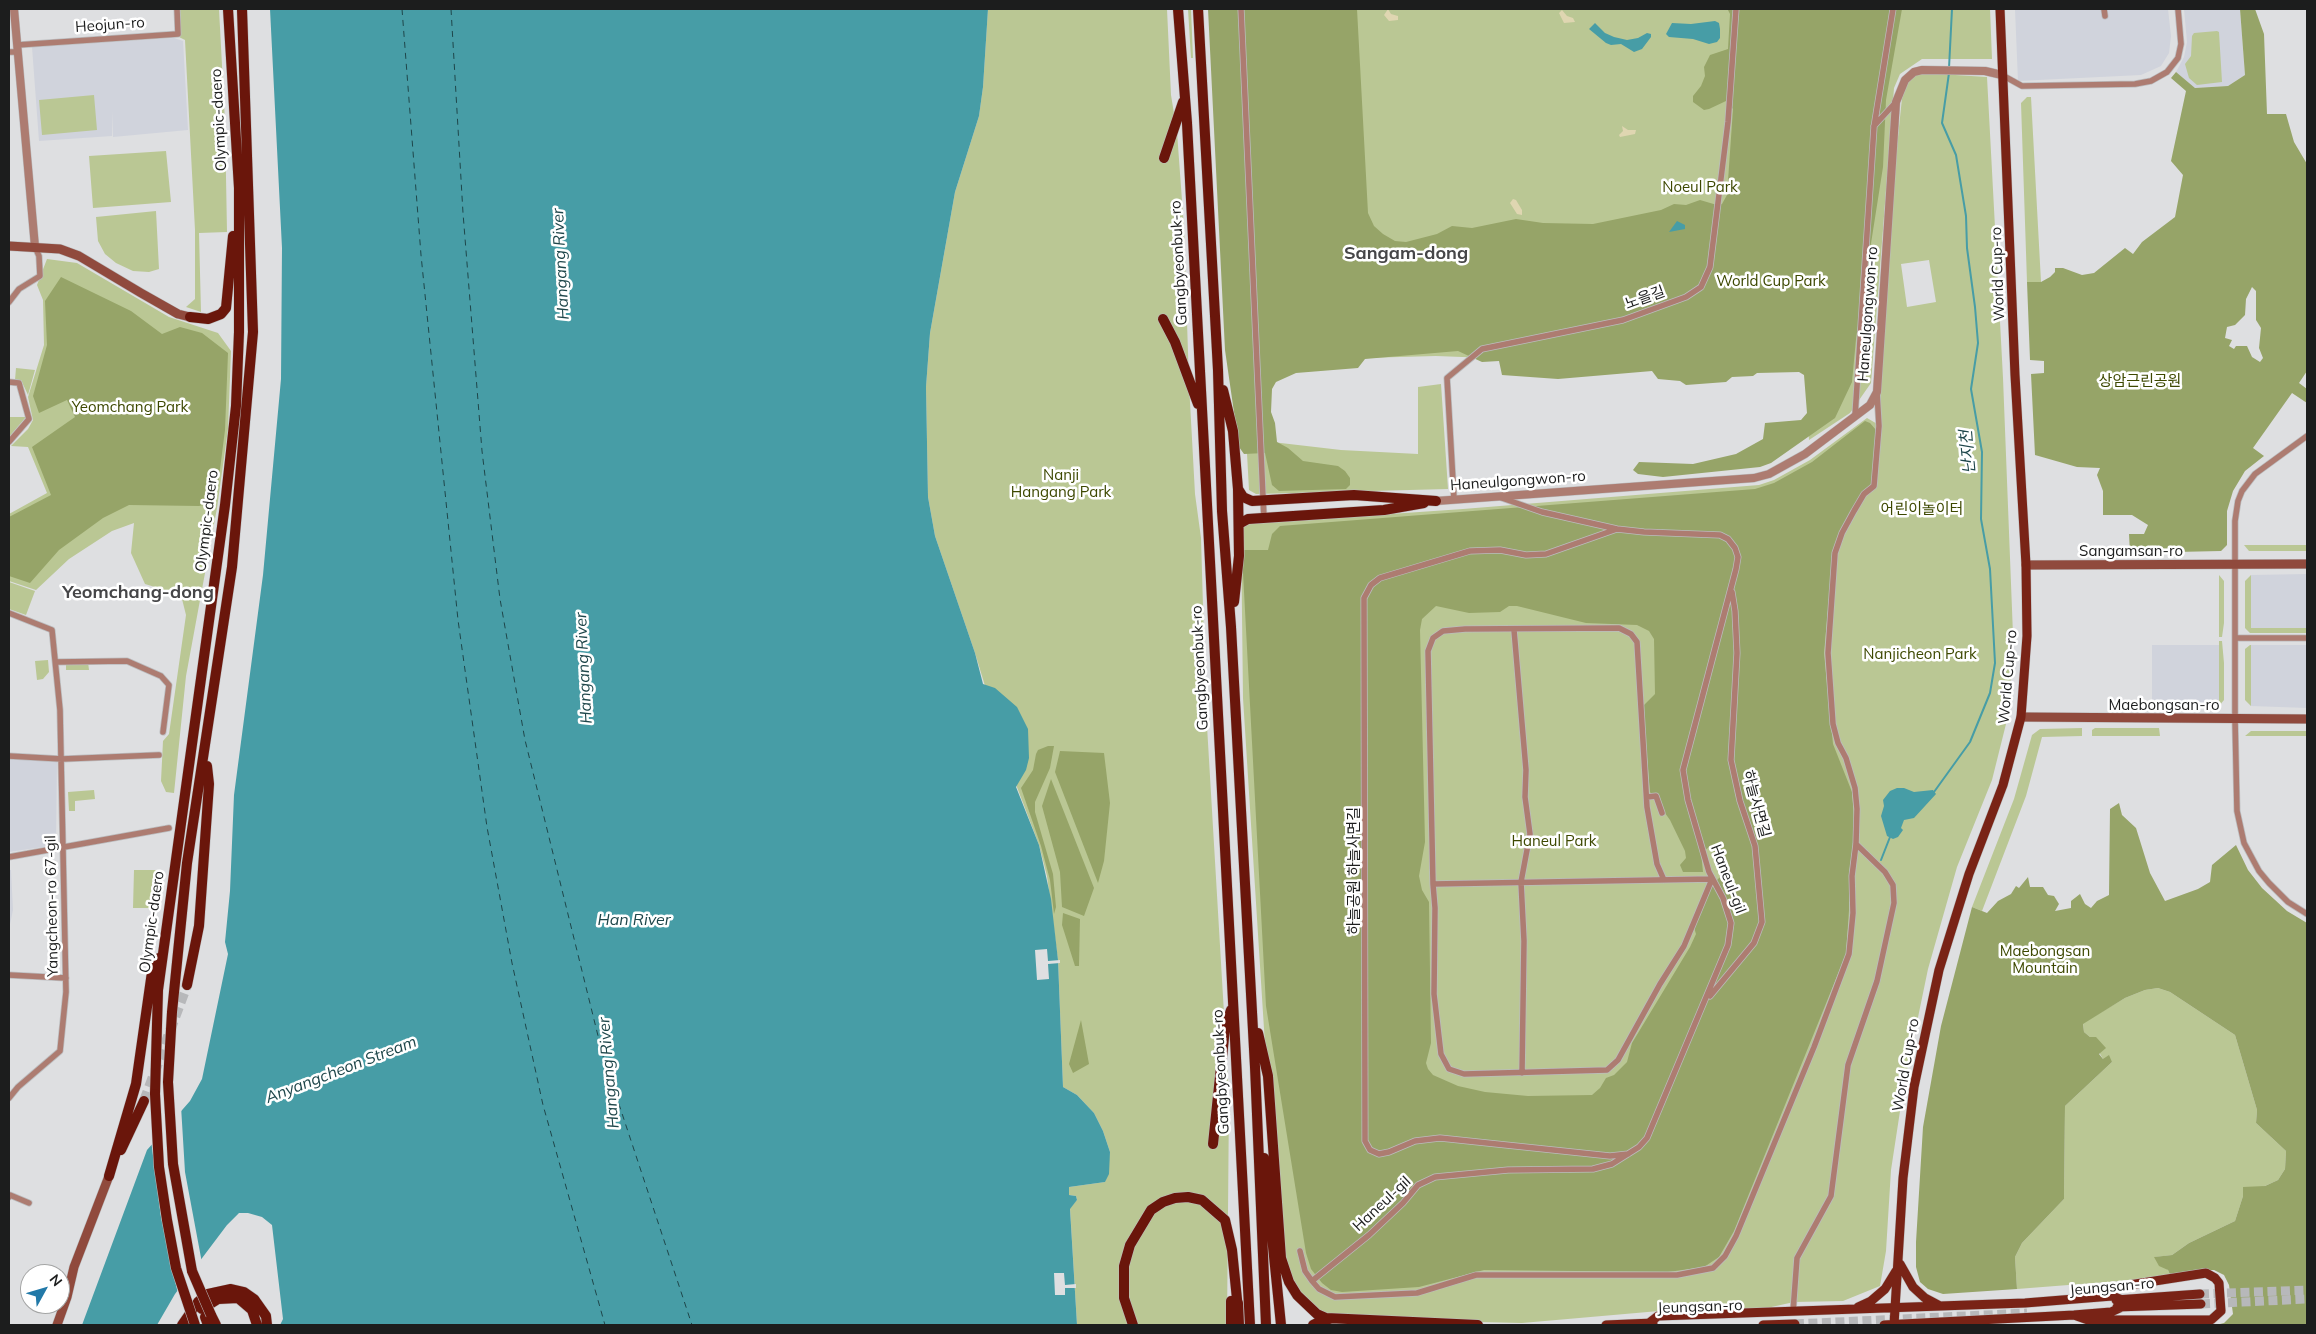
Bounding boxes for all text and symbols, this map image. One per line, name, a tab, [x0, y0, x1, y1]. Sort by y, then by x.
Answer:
street label: Heojun-ro	[75, 14, 145, 36]
street label: Olympic-daero	[207, 68, 231, 172]
park label: Noeul Park	[1662, 178, 1738, 196]
street label: Gangbyeonbuk-ro	[1167, 200, 1191, 326]
water label: Hangang River	[548, 208, 574, 320]
street label: World Cup-ro	[1987, 226, 2009, 322]
district label: Sangam-dong	[1344, 243, 1468, 265]
street label: Haneulgongwon-ro	[1854, 246, 1882, 382]
park label: World Cup Park	[1716, 272, 1826, 290]
street label: 노을길	[1622, 282, 1668, 314]
park label: 상암근린공원	[2099, 372, 2181, 390]
park label: Yeomchang Park	[72, 398, 188, 416]
water label: 난지천	[1957, 429, 1979, 475]
park label: Nanji Hangang Park	[1011, 466, 1111, 501]
street label: Haneulgongwon-ro	[1450, 467, 1586, 495]
street label: Olympic-daero	[192, 469, 222, 573]
park label: 어린이놀이터	[1881, 500, 1963, 518]
street label: Sangamsan-ro	[2079, 542, 2183, 560]
district label: Yeomchang-dong	[62, 582, 214, 604]
street label: Gangbyeonbuk-ro	[1188, 605, 1212, 731]
water label: Hangang River	[571, 612, 597, 724]
street label: World Cup-ro	[1995, 629, 2021, 725]
park label: Nanjicheon Park	[1863, 645, 1977, 663]
street label: Maebongsan-ro	[2109, 696, 2219, 714]
street label: 하늘사면길	[1738, 768, 1774, 840]
street label: 하늘공원 하늘사면길	[1345, 807, 1363, 935]
park label: Haneul Park	[1511, 832, 1597, 850]
street label: Yangcheon-ro 67-gil	[42, 835, 62, 977]
street label: Haneul-gil	[1707, 842, 1749, 916]
street label: Olympic-daero	[136, 870, 168, 974]
water label: Han River	[597, 910, 671, 930]
park label: Maebongsan Mountain	[2000, 942, 2090, 977]
street label: Gangbyeonbuk-ro	[1209, 1009, 1233, 1135]
water label: Hangang River	[595, 1017, 623, 1129]
street label: World Cup-ro	[1889, 1017, 1923, 1113]
water label: Anyangcheon Stream	[263, 1032, 419, 1108]
street label: Haneul-gil	[1349, 1173, 1415, 1235]
north arrow	[20, 1264, 70, 1314]
text: N	[46, 1270, 66, 1290]
street label: Jeungsan-ro	[2069, 1274, 2155, 1300]
street label: Jeungsan-ro	[1657, 1297, 1743, 1317]

